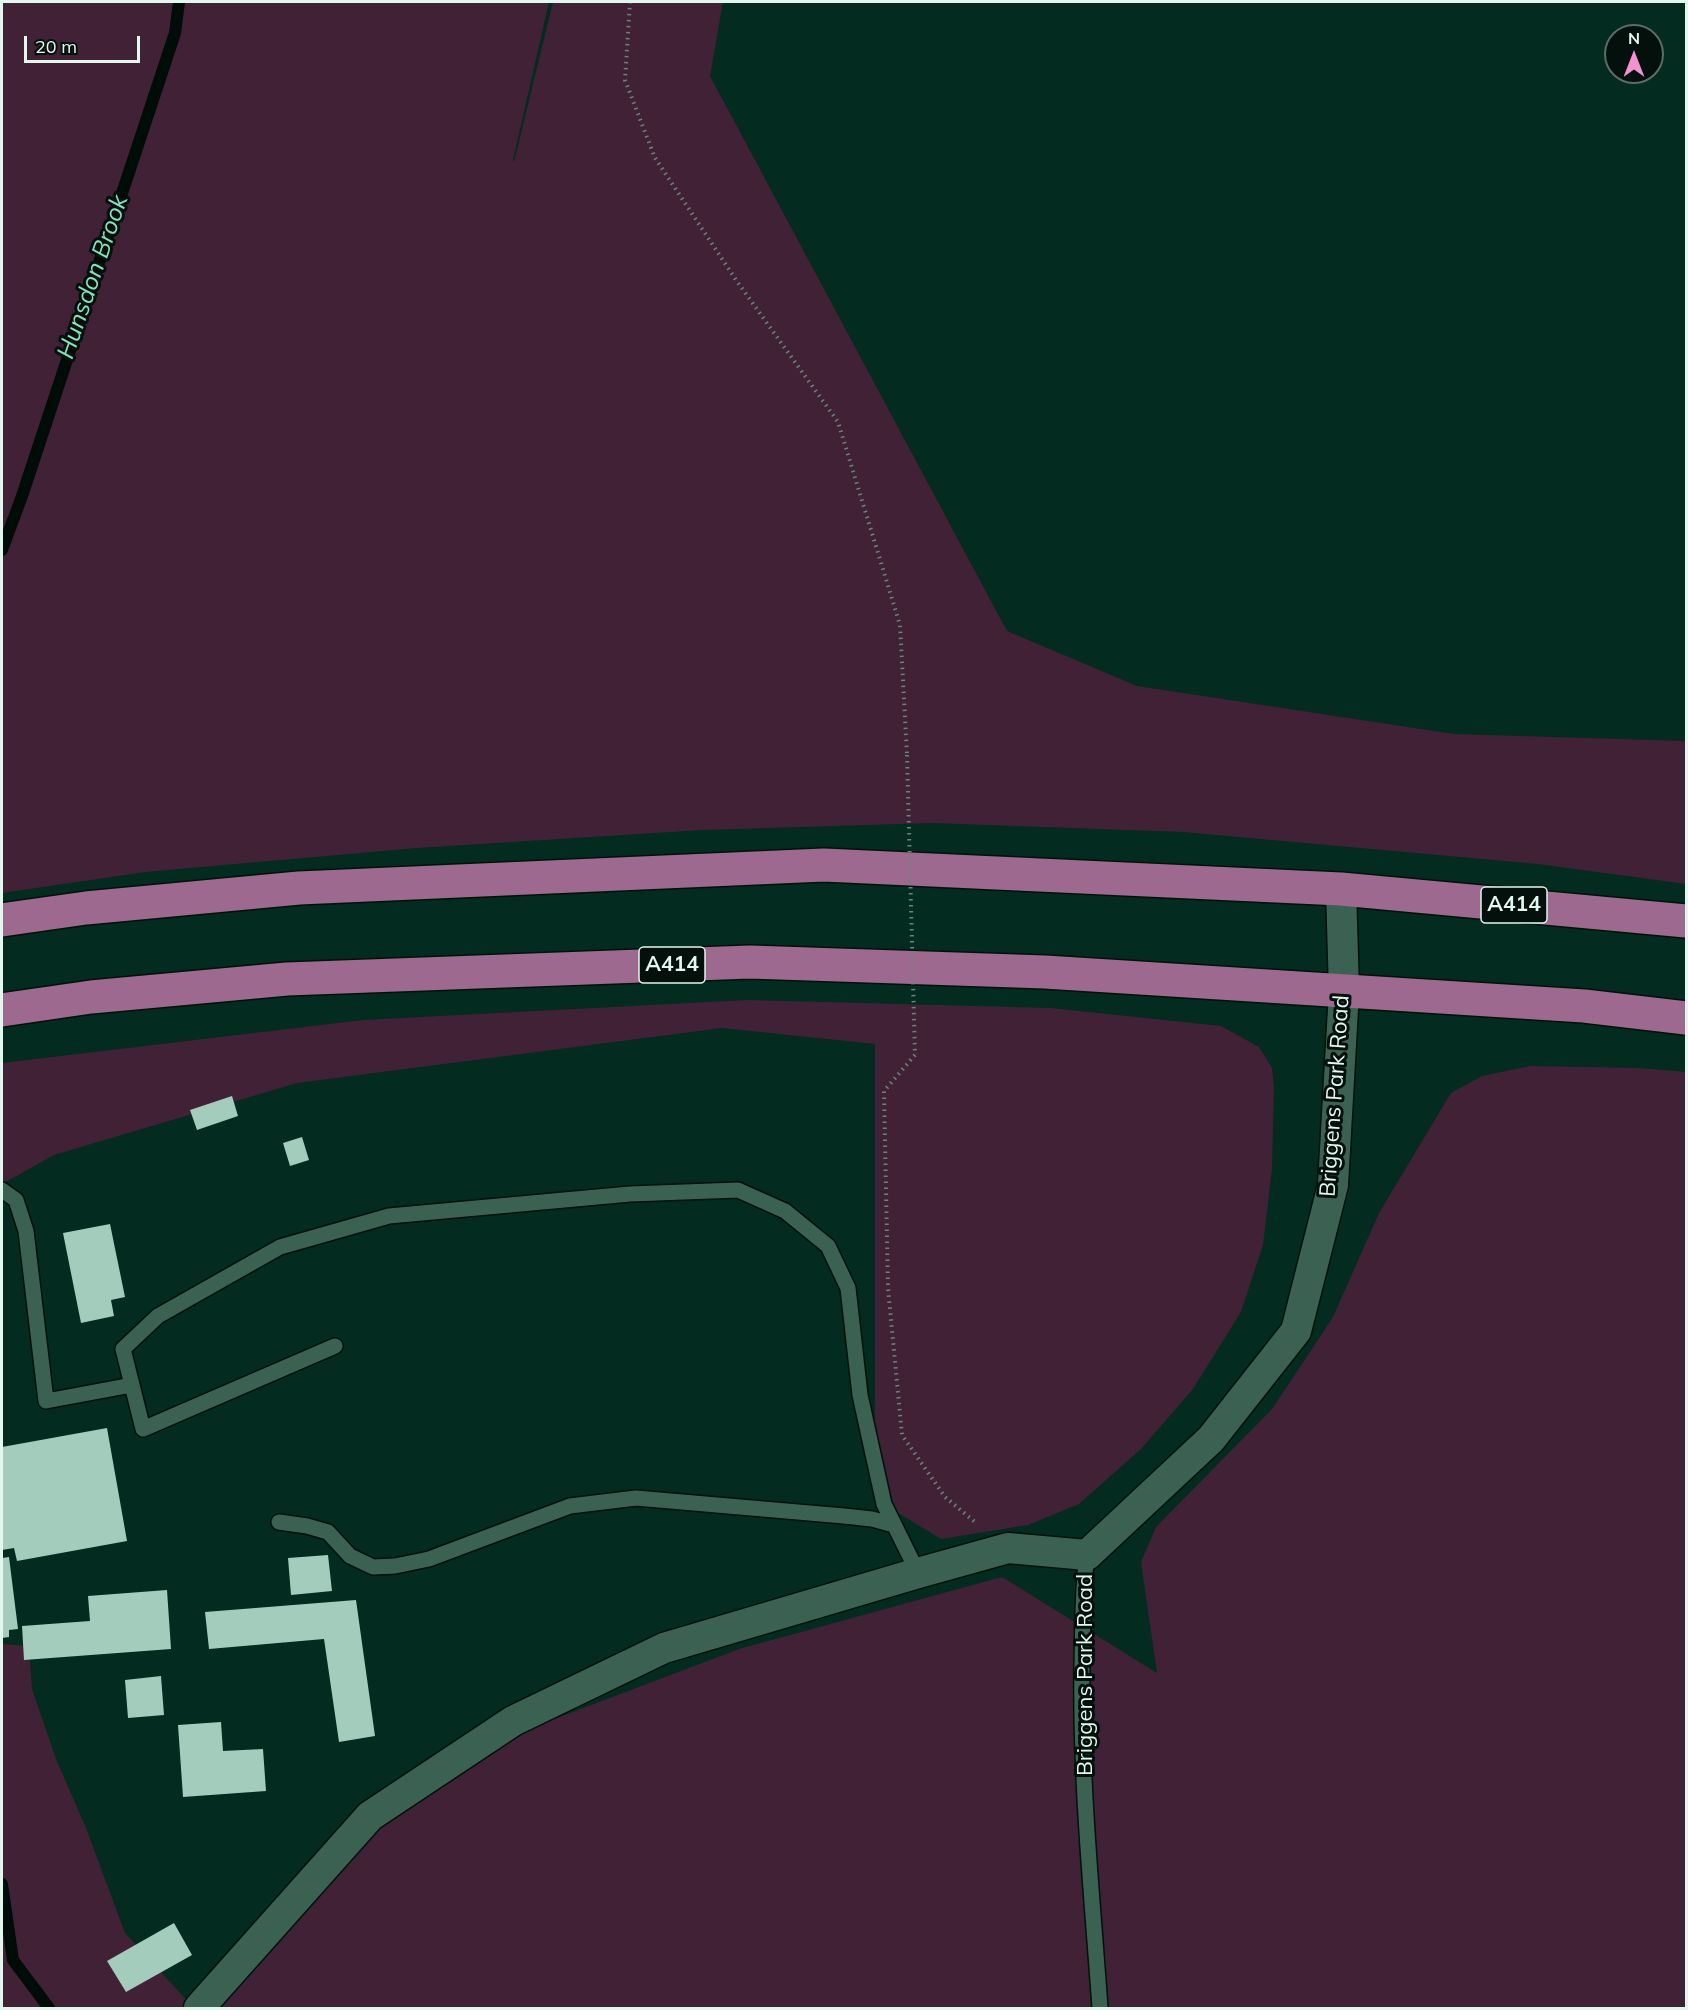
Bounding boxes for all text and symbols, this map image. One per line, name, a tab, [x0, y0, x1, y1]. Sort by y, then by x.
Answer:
scale bar	[27, 24, 142, 62]
north arrow	[1604, 24, 1664, 84]
text: N	[1628, 28, 1640, 48]
text: 20 m	[35, 35, 77, 58]
water label: Hunsdon Brook	[52, 191, 134, 363]
road number: A414	[1481, 887, 1547, 923]
road number: A414	[639, 947, 705, 983]
street label: Briggens Park Road	[1315, 994, 1355, 1198]
street label: Briggens Park Road	[1072, 1574, 1098, 1776]

